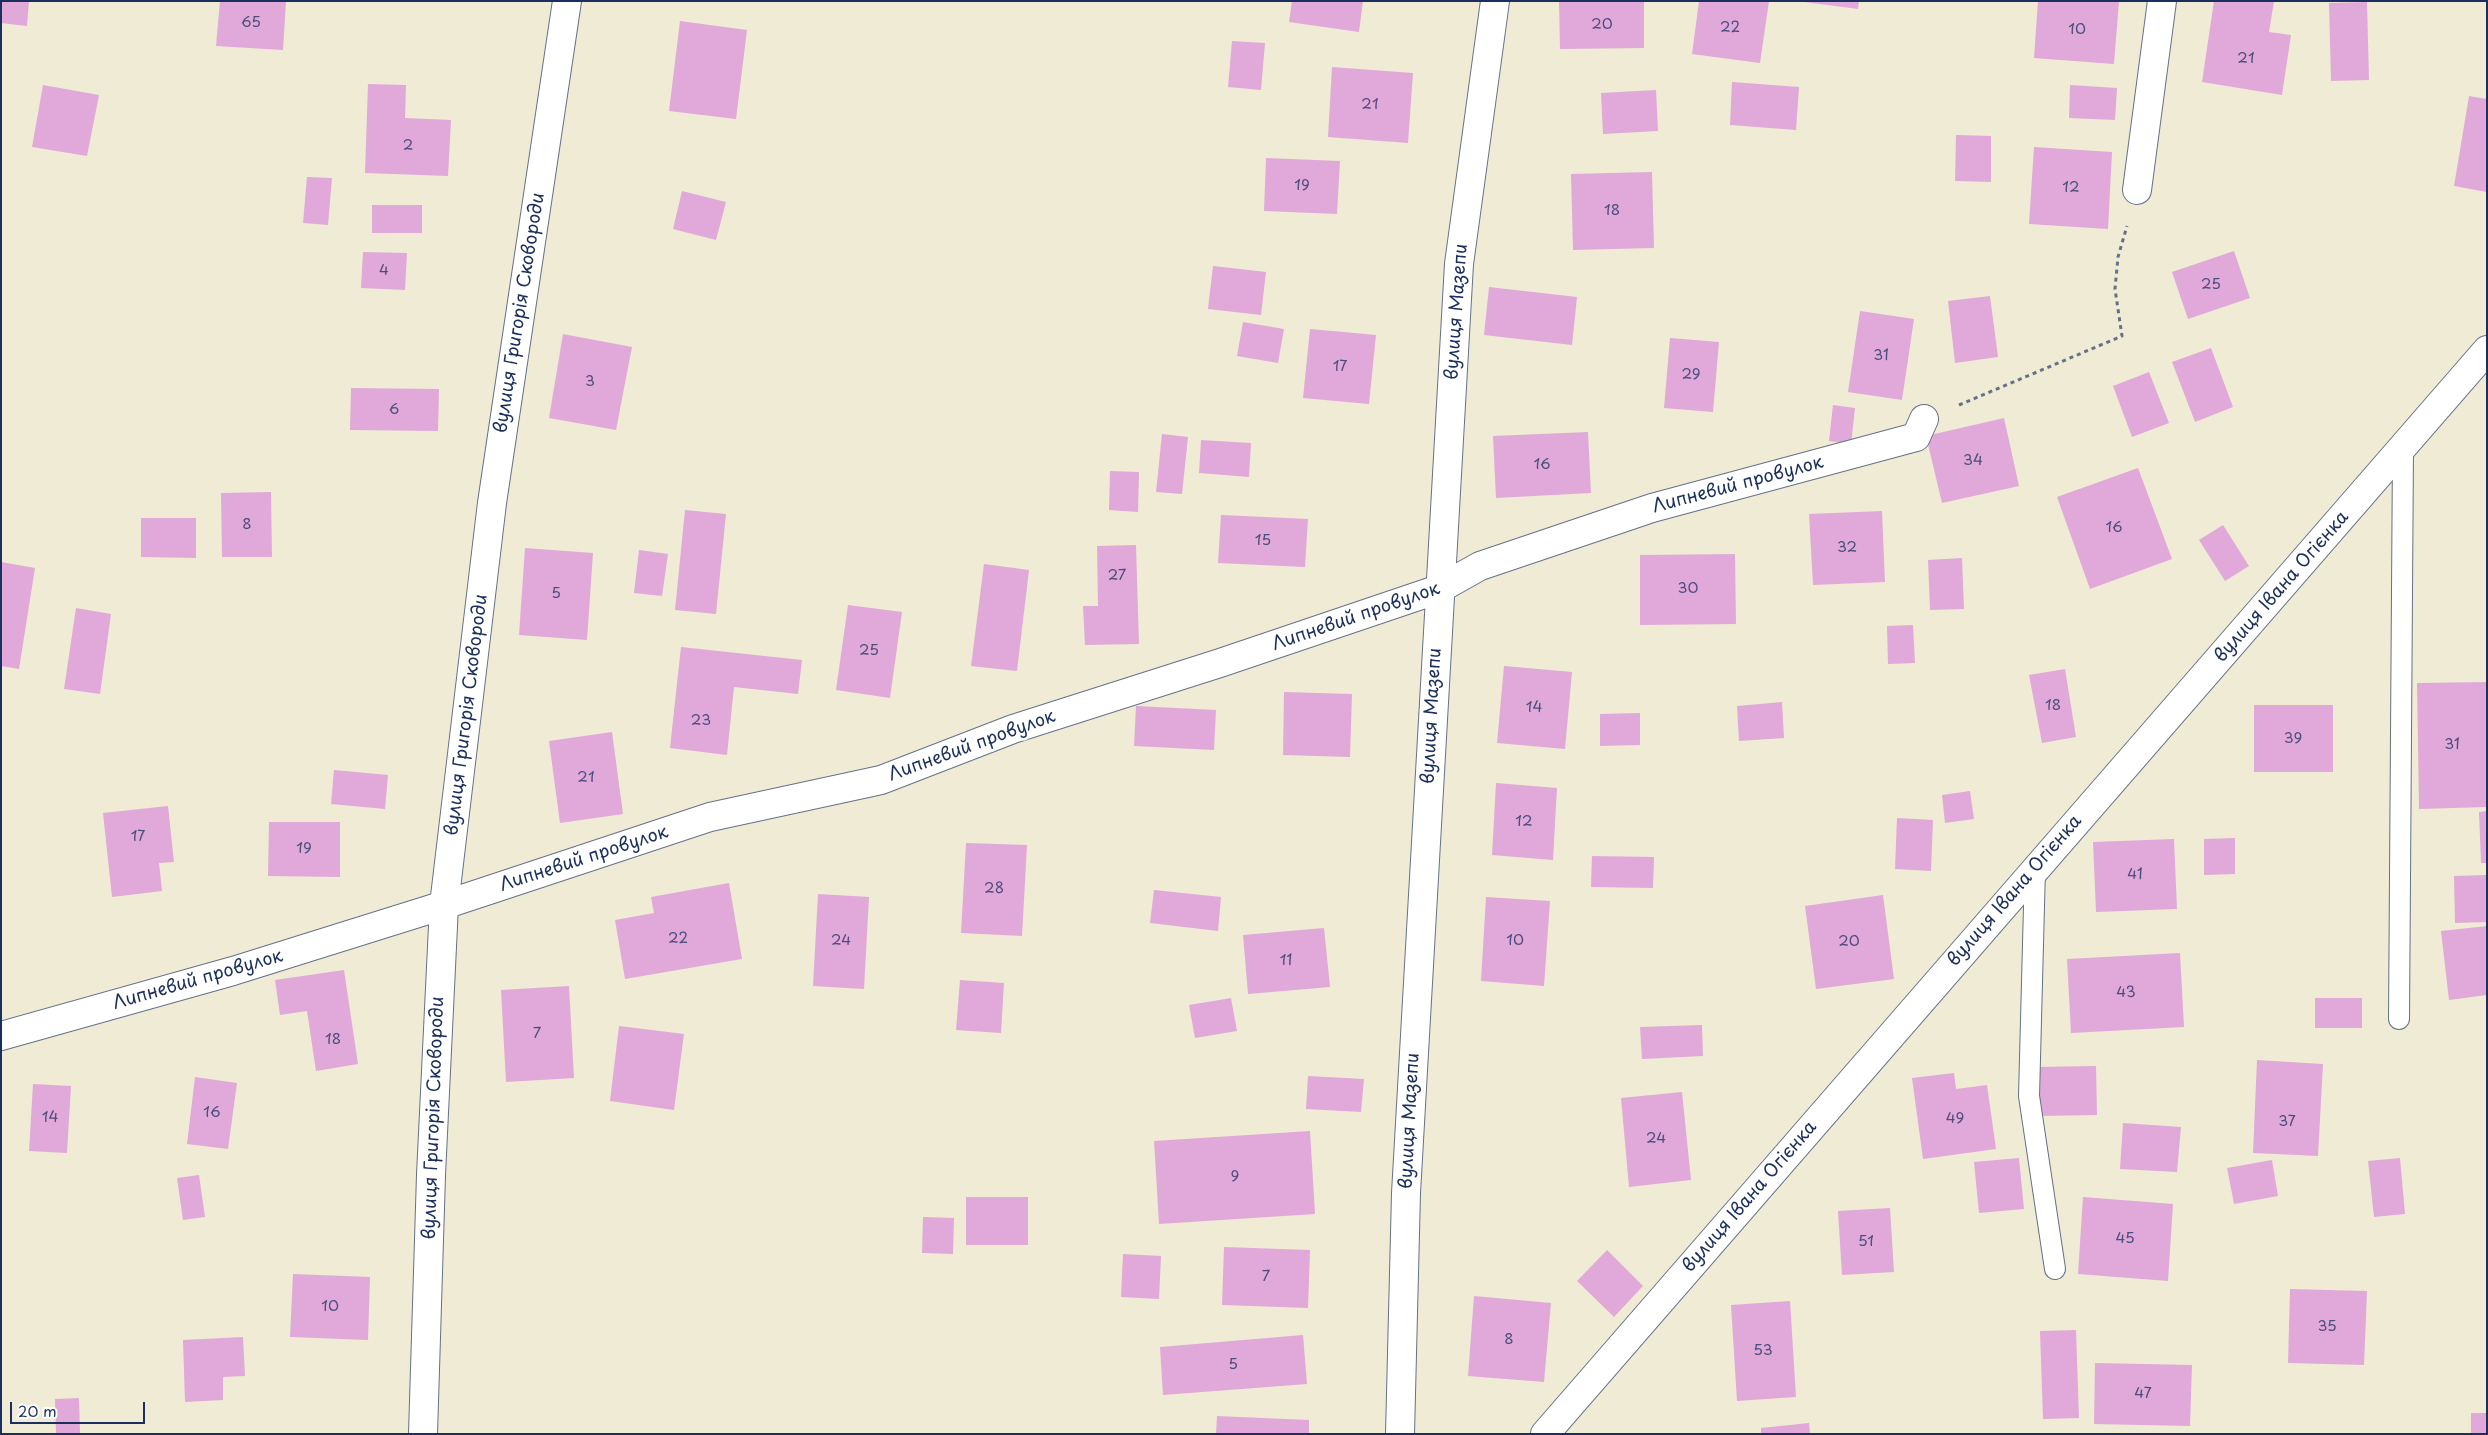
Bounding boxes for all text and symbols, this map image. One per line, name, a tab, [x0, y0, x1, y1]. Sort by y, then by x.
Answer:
house number: 65	[241, 14, 261, 32]
house number: 20	[1591, 16, 1613, 34]
house number: 22	[1720, 19, 1740, 37]
house number: 10	[2068, 21, 2086, 39]
house number: 21	[2237, 50, 2255, 68]
house number: 21	[1361, 96, 1379, 114]
house number: 2	[403, 137, 413, 155]
house number: 19	[1294, 177, 1310, 195]
house number: 12	[2062, 179, 2080, 197]
street label: вулиця Григорія Сковороди	[490, 191, 550, 435]
house number: 18	[1604, 202, 1620, 220]
street label: вулиця Мазепи	[1441, 243, 1473, 381]
house number: 4	[379, 262, 389, 280]
house number: 25	[2201, 276, 2221, 294]
house number: 31	[1873, 347, 1889, 365]
house number: 17	[1333, 358, 1347, 376]
house number: 29	[1681, 366, 1701, 384]
house number: 3	[585, 373, 595, 391]
house number: 6	[389, 401, 399, 419]
street label: Липневий провулок	[1650, 452, 1826, 518]
house number: 34	[1963, 452, 1983, 470]
house number: 16	[1533, 456, 1551, 474]
street label: вулиця Івана Огієнка	[2210, 507, 2354, 667]
house number: 8	[242, 516, 252, 534]
house number: 16	[2105, 519, 2123, 537]
house number: 15	[1255, 532, 1271, 550]
house number: 32	[1837, 539, 1857, 557]
house number: 27	[1108, 567, 1126, 585]
street label: Липневий провулок	[1269, 578, 1443, 656]
house number: 30	[1678, 580, 1698, 598]
house number: 5	[551, 585, 561, 603]
street label: вулиця Григорія Сковороди	[441, 593, 493, 837]
house number: 25	[859, 642, 879, 660]
street label: вулиця Мазепи	[1418, 647, 1446, 785]
house number: 18	[2045, 697, 2061, 715]
house number: 14	[1526, 699, 1542, 717]
street label: Липневий провулок	[886, 706, 1058, 786]
house number: 23	[691, 712, 711, 730]
house number: 39	[2284, 730, 2302, 748]
house number: 31	[2444, 736, 2460, 754]
house number: 21	[577, 769, 595, 787]
street label: вулиця Івана Огієнка	[1943, 811, 2087, 971]
house number: 12	[1515, 813, 1533, 831]
street label: Липневий провулок	[497, 822, 671, 896]
house number: 17	[131, 828, 145, 846]
house number: 19	[296, 840, 312, 858]
house number: 41	[2127, 866, 2143, 884]
house number: 28	[984, 880, 1004, 898]
house number: 22	[668, 930, 688, 948]
house number: 24	[831, 932, 851, 950]
house number: 10	[1506, 932, 1524, 950]
house number: 20	[1838, 933, 1860, 951]
street label: Липневий провулок	[111, 945, 285, 1015]
house number: 11	[1280, 952, 1292, 970]
house number: 43	[2116, 984, 2136, 1002]
street label: вулиця Григорія Сковороди	[419, 996, 449, 1240]
house number: 7	[533, 1025, 541, 1043]
house number: 18	[325, 1031, 341, 1049]
street label: вулиця Мазепи	[1396, 1052, 1424, 1190]
house number: 16	[203, 1104, 221, 1122]
house number: 14	[42, 1109, 58, 1127]
house number: 49	[1946, 1110, 1964, 1128]
house number: 37	[2278, 1113, 2296, 1131]
street label: вулиця Івана Огієнка	[1678, 1117, 1822, 1277]
house number: 24	[1646, 1130, 1666, 1148]
house number: 9	[1231, 1168, 1239, 1186]
house number: 45	[2115, 1230, 2135, 1248]
house number: 51	[1858, 1233, 1874, 1251]
house number: 7	[1262, 1268, 1270, 1286]
house number: 10	[321, 1298, 339, 1316]
house number: 35	[2317, 1318, 2337, 1336]
house number: 8	[1504, 1331, 1514, 1349]
house number: 53	[1753, 1342, 1773, 1360]
house number: 5	[1228, 1356, 1238, 1374]
house number: 47	[2134, 1385, 2152, 1403]
scale bar	[12, 1392, 148, 1424]
text: 20 m	[18, 1399, 57, 1422]

